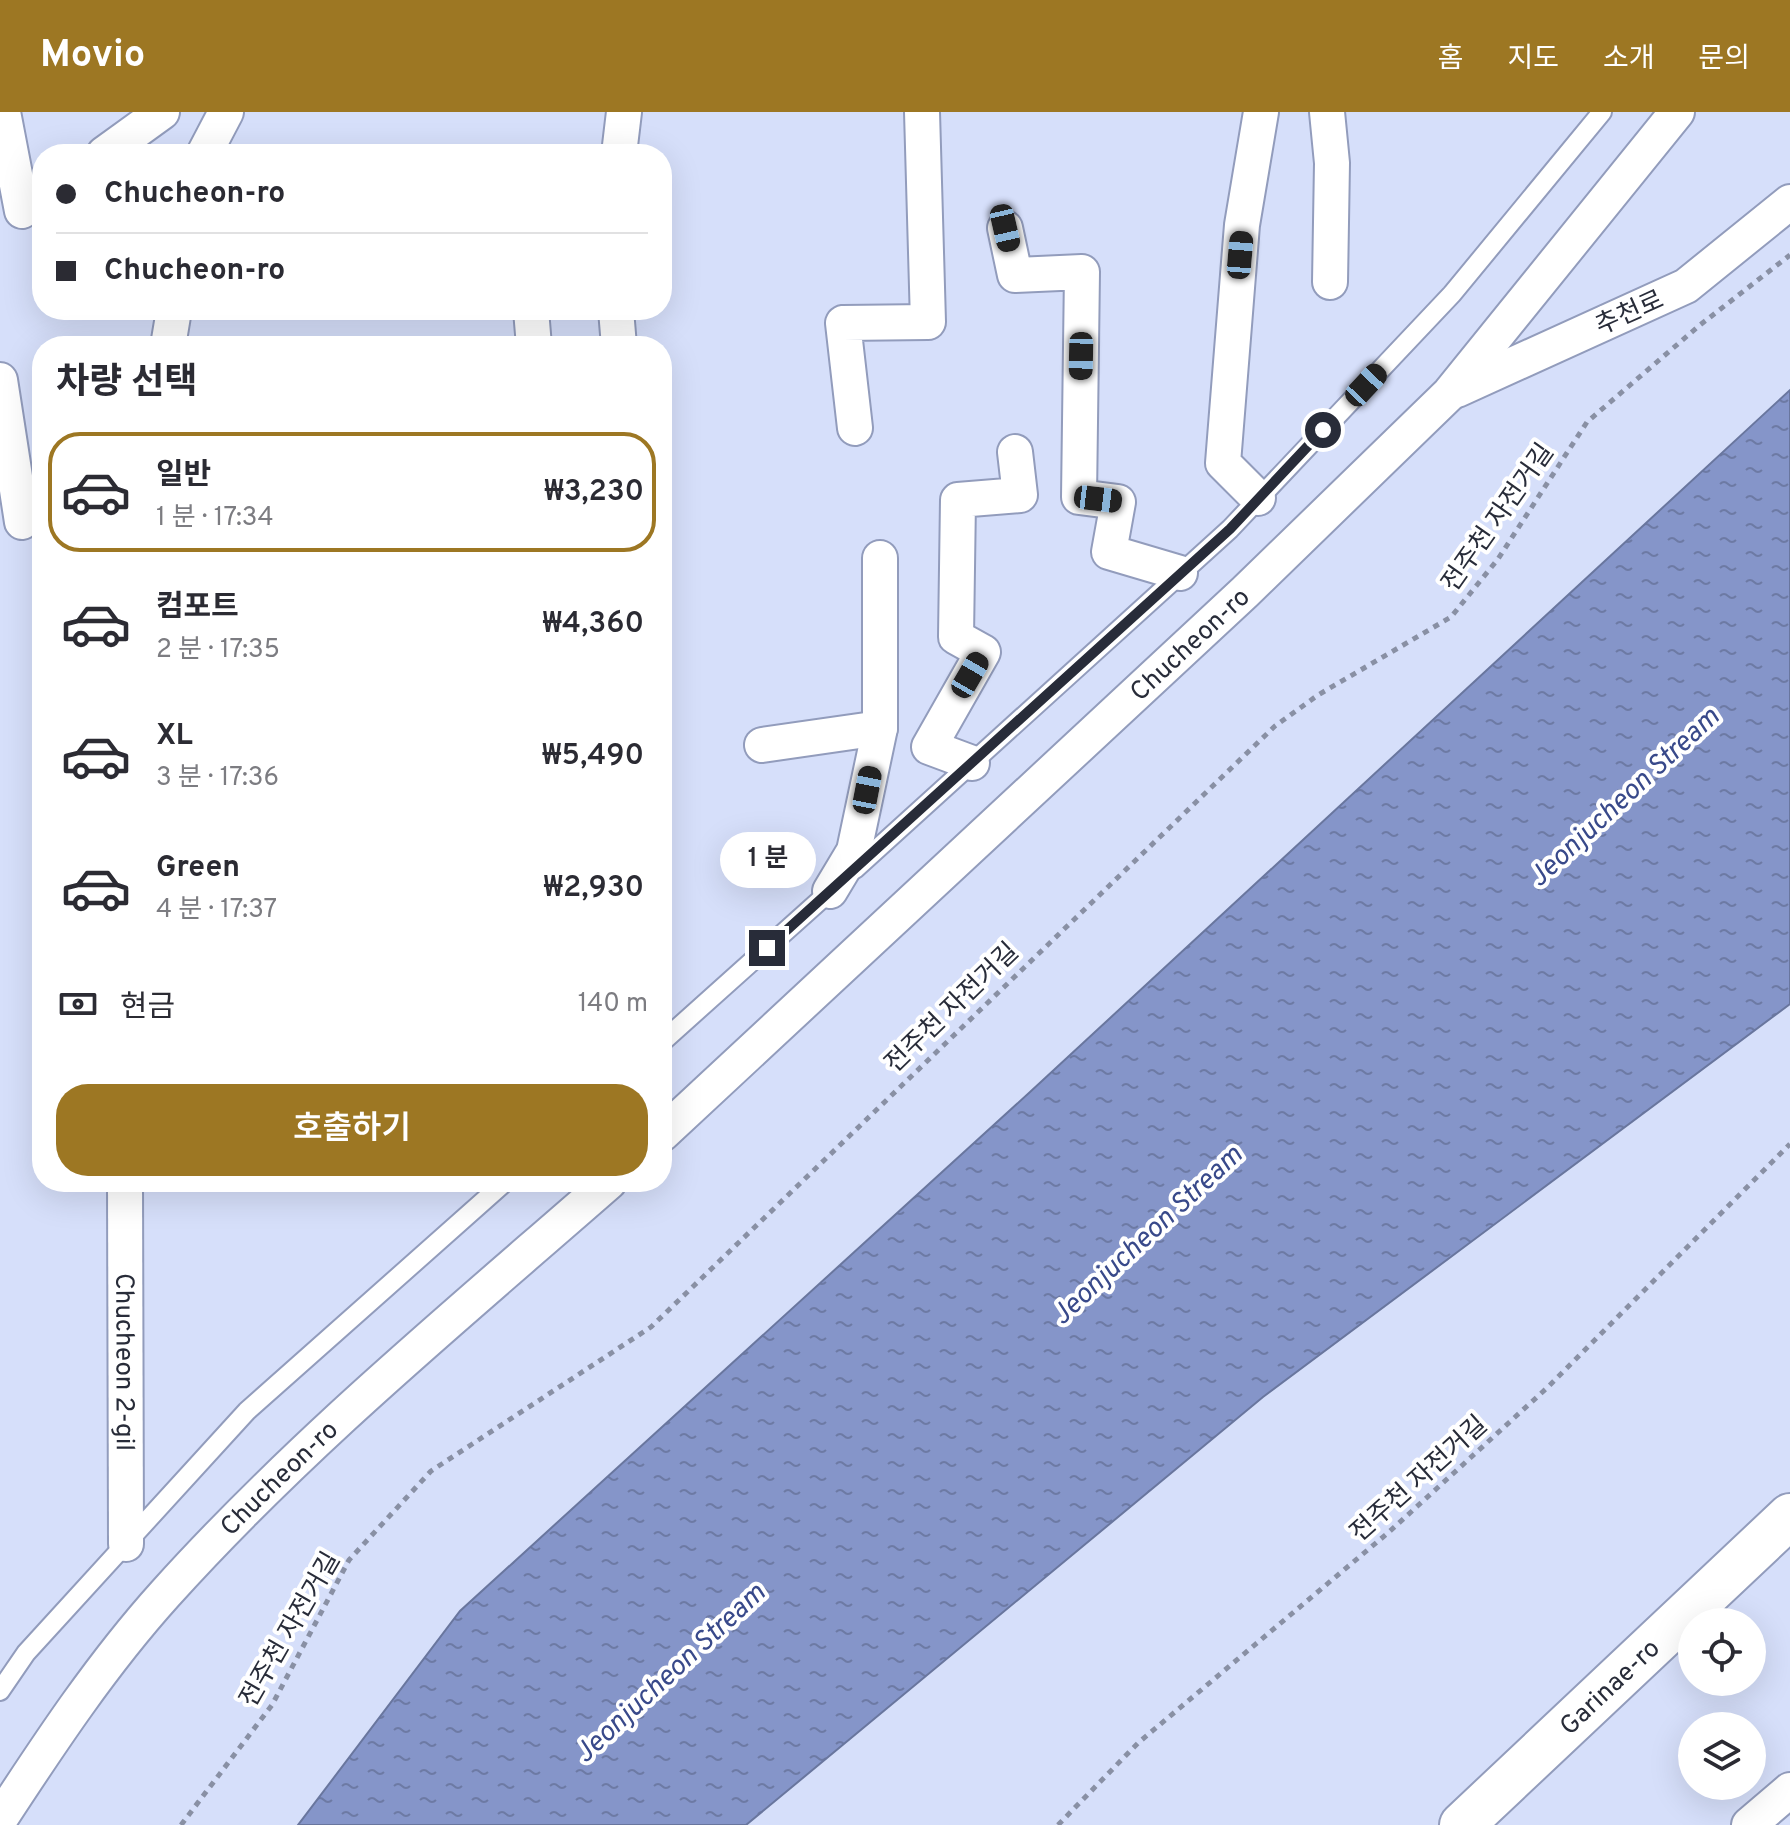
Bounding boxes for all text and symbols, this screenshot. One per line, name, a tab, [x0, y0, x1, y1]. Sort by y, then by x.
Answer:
text: Movio	[40, 32, 145, 81]
text: 홈	[1438, 42, 1463, 78]
text: 지도	[1507, 42, 1559, 78]
text: 소개	[1603, 42, 1654, 78]
text: 문의	[1698, 42, 1750, 78]
text: Chucheon-ro	[104, 176, 285, 213]
car	[988, 202, 1022, 254]
car	[1226, 230, 1254, 280]
text: Chucheon-ro	[104, 253, 285, 290]
street label: 추천로	[1591, 285, 1670, 344]
car	[1069, 332, 1093, 380]
car	[1341, 359, 1391, 411]
text: 차량 선택	[56, 361, 197, 407]
route start	[1305, 412, 1341, 448]
street label: 전주천 자전거길	[1436, 438, 1562, 599]
icon: car	[60, 456, 132, 528]
text: 일반	[156, 458, 211, 495]
text: ₩3,230	[544, 474, 644, 511]
car	[1073, 484, 1123, 514]
text: 1 분 · 17:34	[156, 502, 274, 535]
street label: Chucheon-ro	[1124, 582, 1258, 709]
icon: car	[60, 588, 132, 660]
text: 컴포트	[156, 590, 239, 627]
text: ₩4,360	[542, 606, 644, 643]
text: 2 분 · 17:35	[156, 634, 280, 667]
car	[948, 648, 992, 702]
water label: Jeonjucheon Stream	[1522, 700, 1728, 896]
text: XL	[156, 718, 193, 755]
icon: car	[60, 720, 132, 792]
text: ₩5,490	[542, 738, 644, 775]
text: 3 분 · 17:36	[156, 762, 279, 795]
car	[851, 764, 883, 816]
callout: 1 분	[719, 832, 815, 888]
text: 1 분	[748, 843, 788, 876]
text: Green	[156, 850, 240, 887]
icon: car	[60, 852, 132, 924]
text: ₩2,930	[543, 870, 644, 907]
text: 4 분 · 17:37	[156, 894, 277, 927]
route end	[749, 930, 785, 966]
street label: 전주천 자전거길	[879, 937, 1027, 1081]
icon: cash	[56, 982, 100, 1026]
text: 140 m	[578, 988, 648, 1021]
text: 현금	[120, 990, 175, 1027]
button: 호출하기	[56, 1084, 648, 1176]
water label: Jeonjucheon Stream	[1045, 1138, 1251, 1334]
street label: Chucheon 2-gil	[106, 1273, 140, 1451]
street label: 전주천 자전거길	[1344, 1410, 1495, 1550]
street label: Chucheon-ro	[214, 1415, 346, 1544]
street label: 전주천 자전거길	[233, 1547, 349, 1714]
water label: Jeonjucheon Stream	[568, 1576, 774, 1772]
map controls	[1678, 1608, 1766, 1800]
button: locate	[1678, 1608, 1766, 1696]
street label: Garinae-ro	[1554, 1633, 1668, 1743]
button: layers	[1678, 1712, 1766, 1800]

